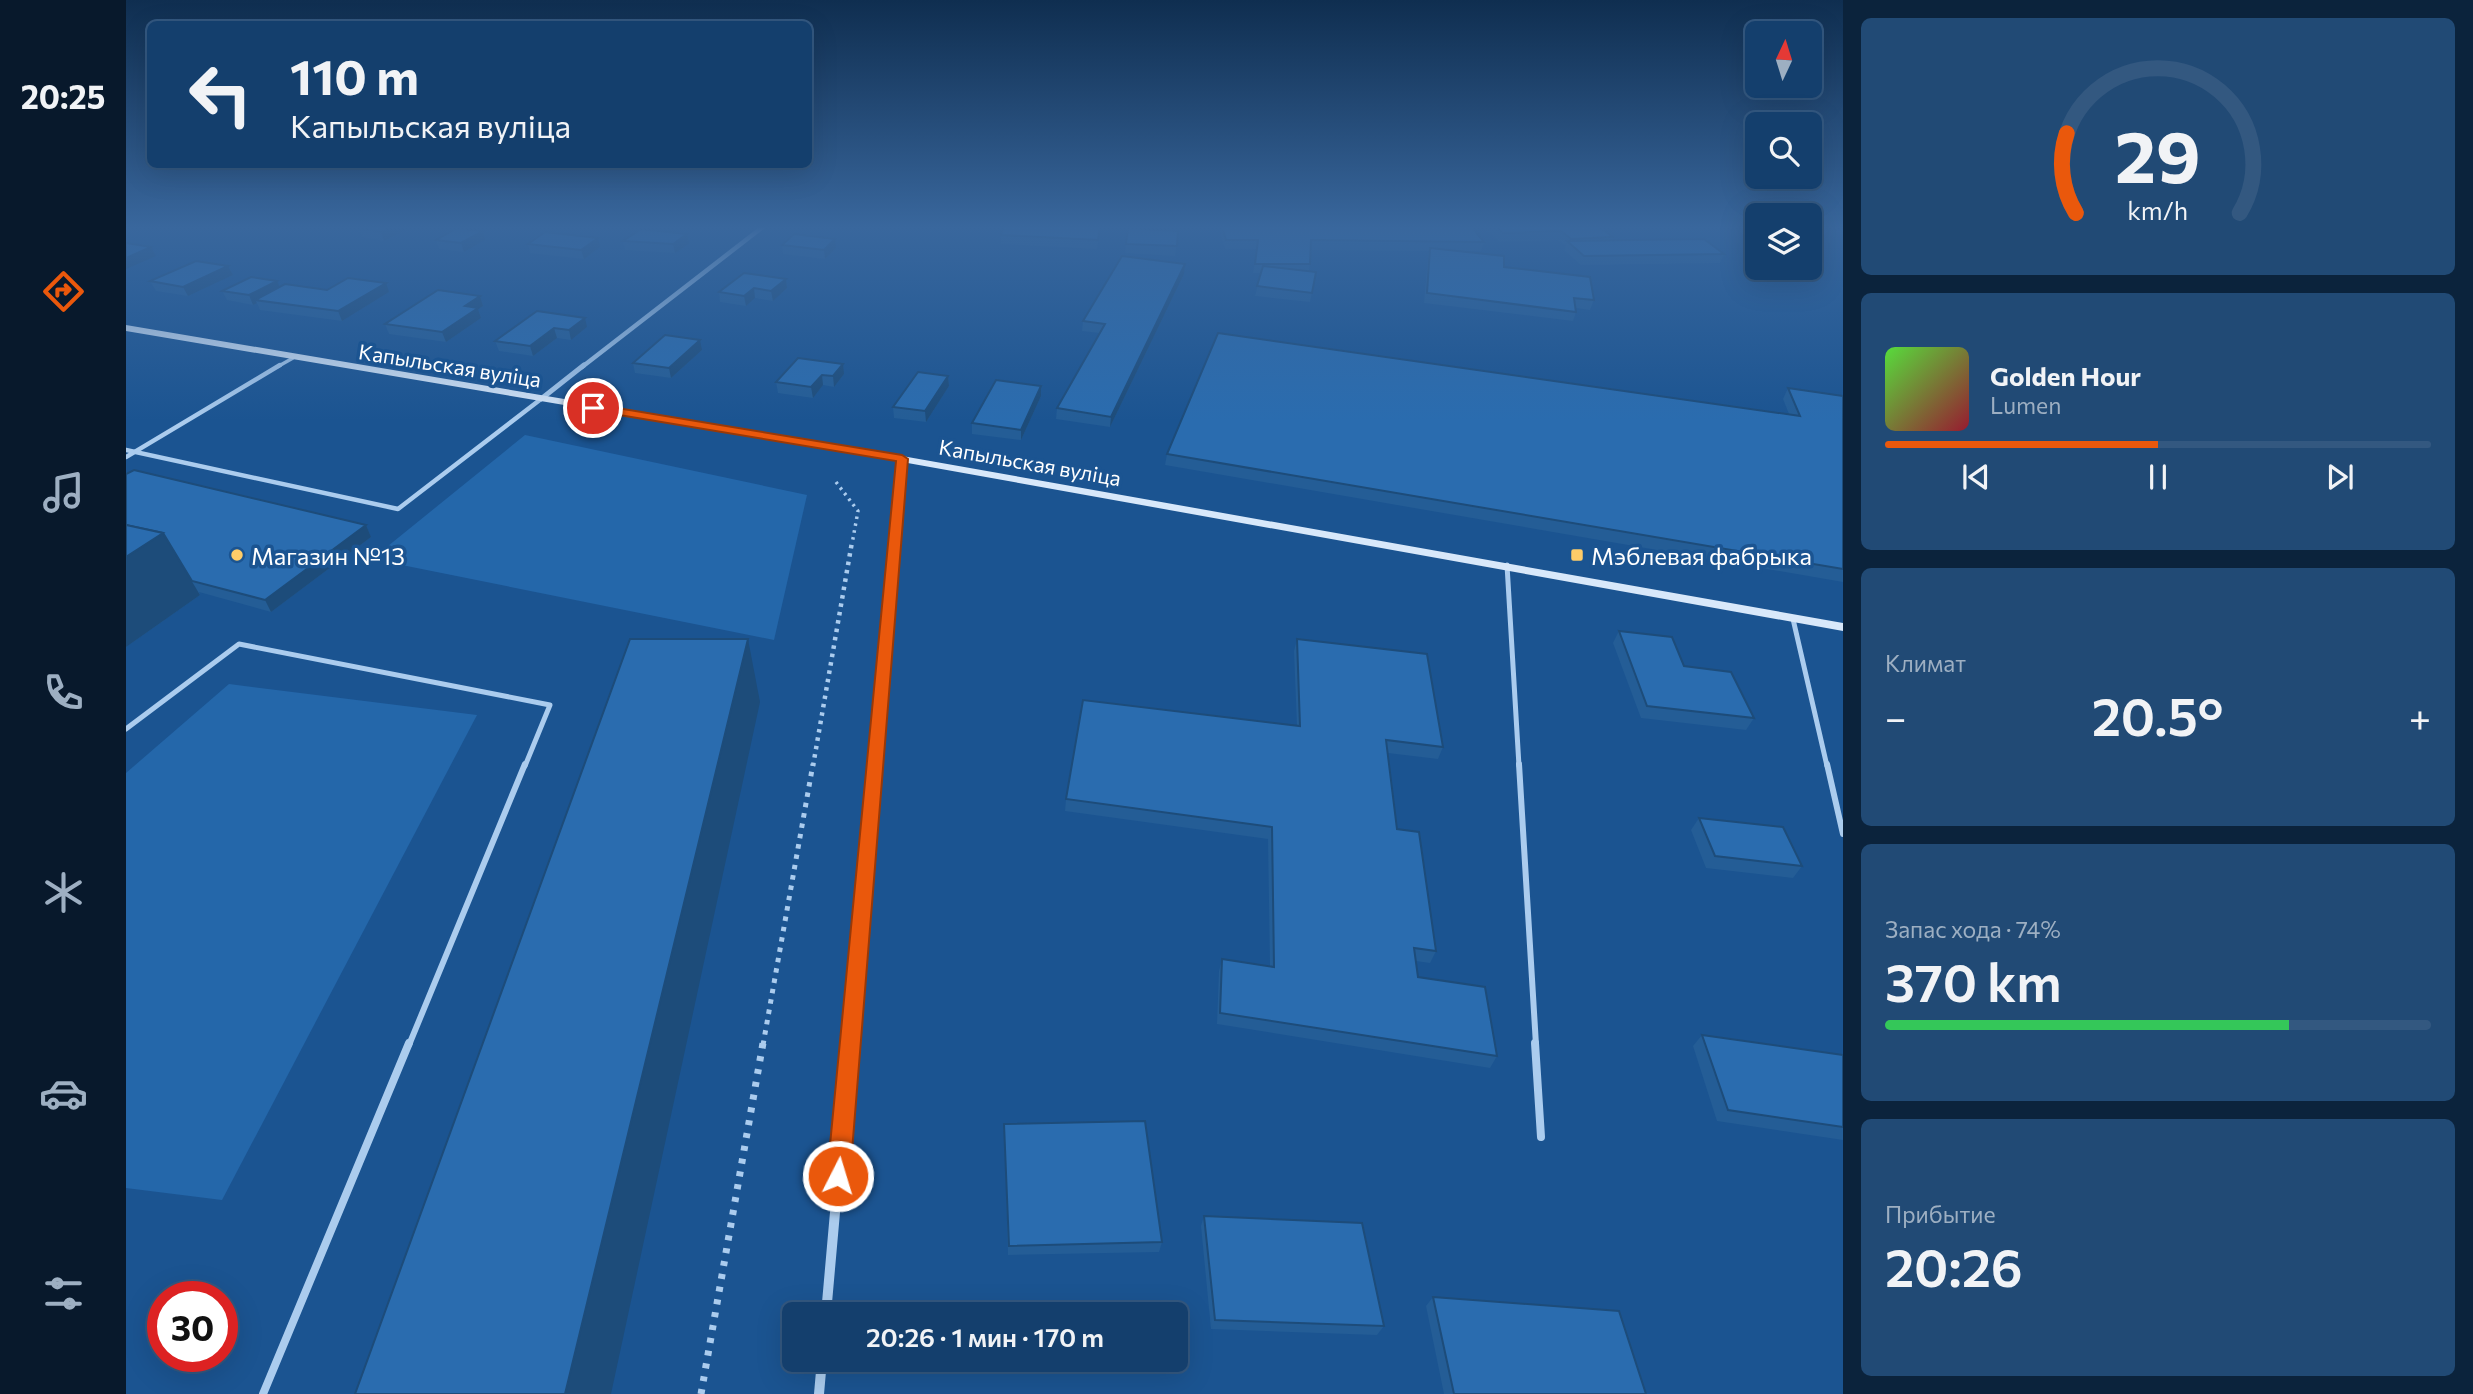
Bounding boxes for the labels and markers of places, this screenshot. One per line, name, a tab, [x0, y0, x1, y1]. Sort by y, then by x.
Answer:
pin	[563, 378, 623, 438]
place label: Магазин №13	[251, 541, 405, 570]
place label: Мэблевая фабрыка	[1591, 541, 1812, 570]
marker: Магазин №13	[229, 547, 245, 563]
marker: Мэблевая фабрыка	[1569, 547, 1585, 563]

